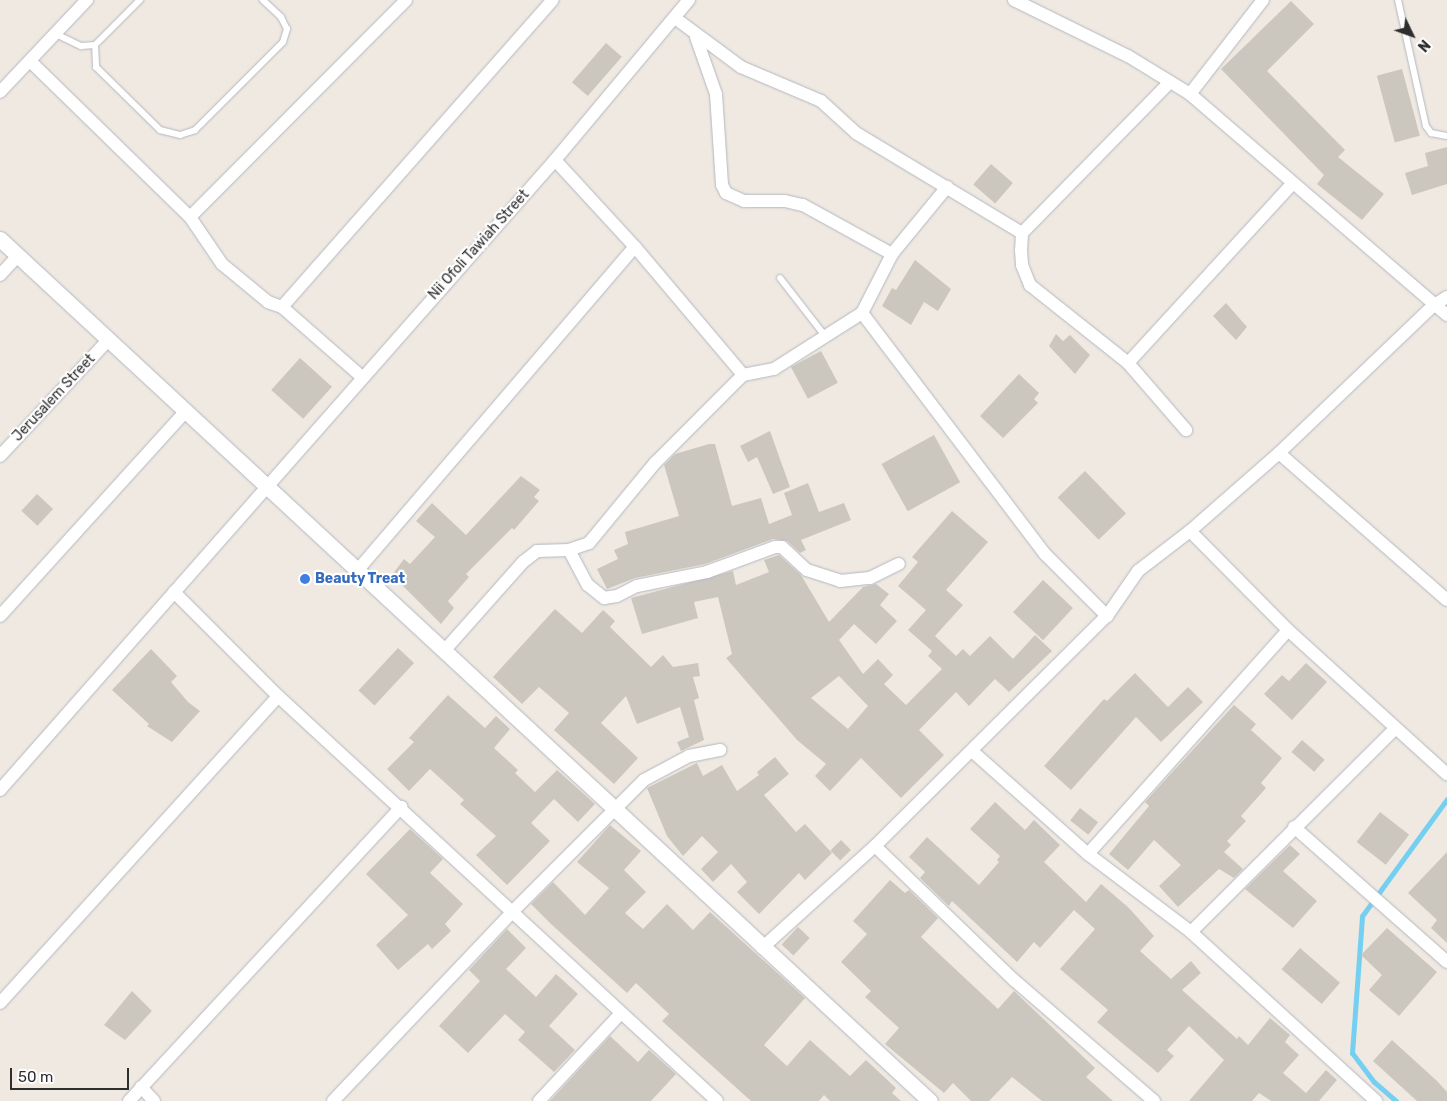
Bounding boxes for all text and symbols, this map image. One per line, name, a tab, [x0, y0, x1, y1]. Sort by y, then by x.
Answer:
north arrow	[1387, 10, 1437, 60]
text: N	[1414, 36, 1433, 55]
street label: Nii Ofoli Tawiah Street	[425, 187, 533, 303]
street label: Jerusalem Street	[9, 351, 99, 445]
place label: Beauty Treat	[315, 571, 406, 587]
marker: Beauty Treat	[299, 573, 311, 585]
scale bar	[12, 1058, 131, 1090]
text: 50 m	[18, 1068, 53, 1086]

